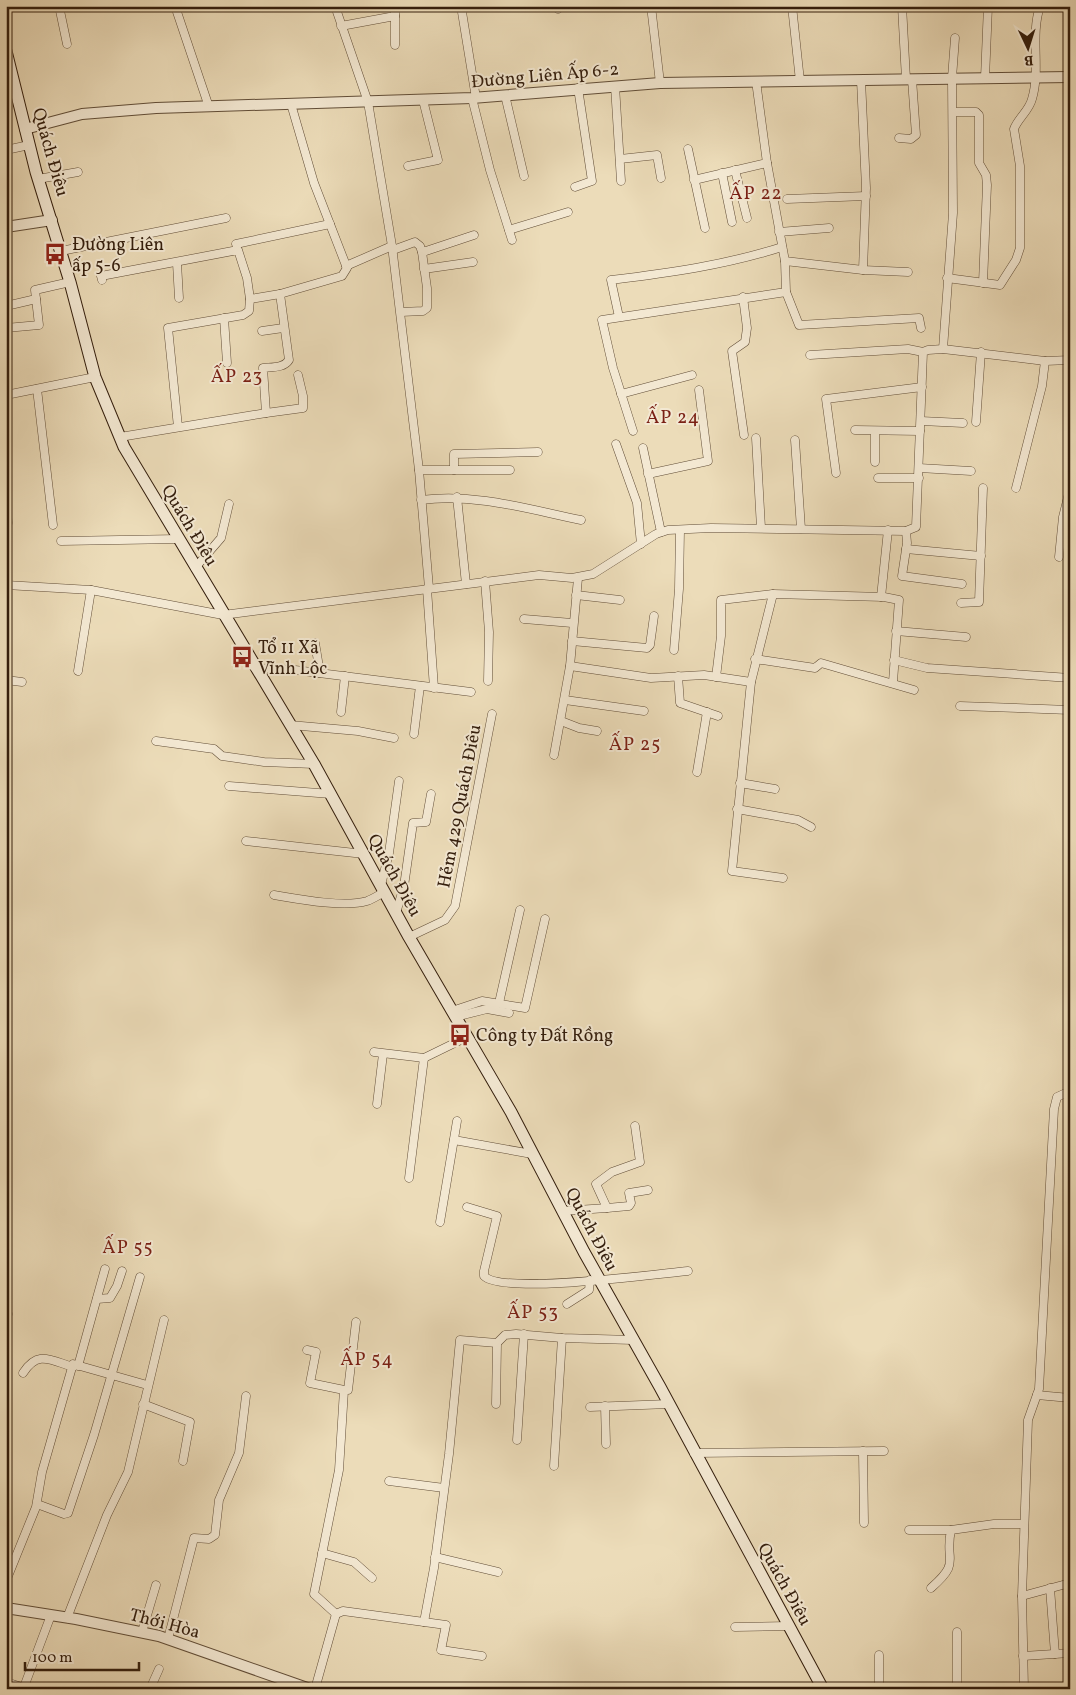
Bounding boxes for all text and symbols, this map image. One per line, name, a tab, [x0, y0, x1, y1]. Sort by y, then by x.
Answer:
north arrow	[1004, 22, 1054, 72]
text: B	[1023, 50, 1034, 69]
street label: Đường Liên Ấp 6-2	[470, 56, 620, 95]
street label: Quách Điêu	[25, 105, 74, 200]
district label: ẤP 22	[729, 180, 783, 207]
place label: Đường Liên ấp 5-6	[72, 233, 164, 279]
bus stop icon: Đường Liên ấp 5-6	[42, 241, 68, 267]
district label: ẤP 23	[211, 363, 263, 390]
district label: ẤP 24	[646, 404, 700, 431]
street label: Quách Điêu	[154, 480, 223, 571]
place label: Tổ 11 Xã Vĩnh Lộc	[258, 636, 327, 682]
bus stop icon: Tổ 11 Xã Vĩnh Lộc	[229, 644, 255, 670]
street label: Hẻm 429 Quách Điêu	[432, 722, 489, 890]
district label: ẤP 25	[609, 731, 661, 758]
street label: Quách Điêu	[361, 830, 427, 922]
bus stop icon: Công ty Đất Rồng	[447, 1022, 473, 1048]
place label: Công ty Đất Rồng	[476, 1024, 613, 1049]
street label: Quách Điêu	[558, 1183, 623, 1276]
district label: ẤP 55	[102, 1234, 154, 1261]
district label: ẤP 53	[507, 1299, 559, 1326]
district label: ẤP 54	[340, 1346, 394, 1373]
street label: Quách Điêu	[751, 1539, 817, 1631]
street label: Thới Hòa	[127, 1603, 203, 1646]
scale bar	[25, 1640, 139, 1672]
text: 100 m	[32, 1648, 72, 1669]

